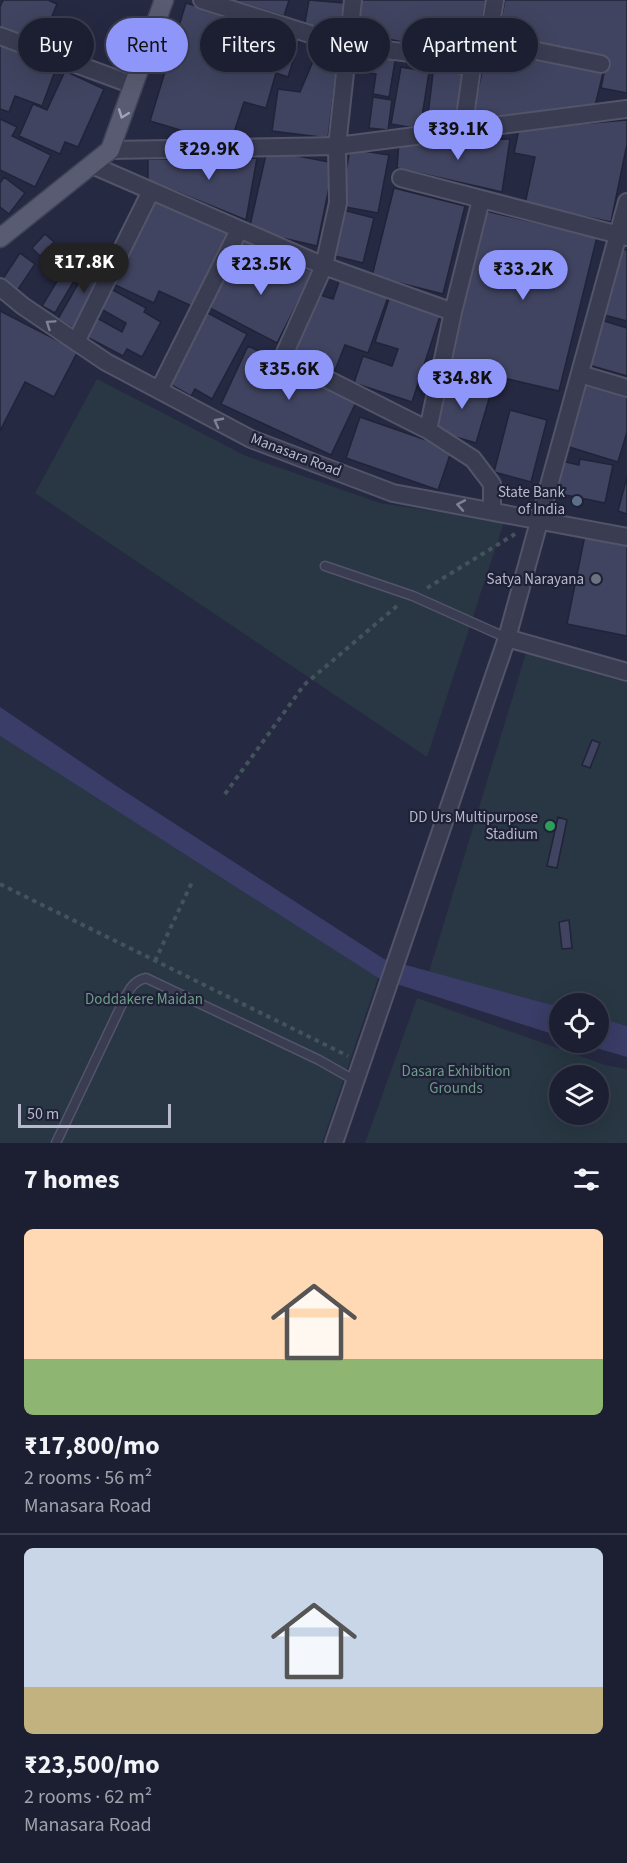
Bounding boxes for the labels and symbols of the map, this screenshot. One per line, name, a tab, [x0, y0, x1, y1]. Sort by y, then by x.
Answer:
one-way arrow	[117, 108, 130, 119]
pin: ₹39.1K	[409, 110, 507, 161]
pin: ₹29.9K	[160, 130, 258, 181]
pin: ₹17.8K	[35, 243, 133, 294]
pin: ₹23.5K	[212, 245, 310, 296]
pin: ₹33.2K	[474, 250, 572, 301]
one-way arrow	[45, 320, 56, 331]
pin: ₹35.6K	[240, 350, 338, 401]
pin: ₹34.8K	[413, 359, 511, 410]
one-way arrow	[214, 418, 224, 429]
street label: Manasara Road	[248, 428, 344, 482]
place label: State Bank of India	[498, 482, 566, 520]
marker: State Bank of India	[570, 494, 584, 508]
one-way arrow	[456, 499, 466, 511]
place label: Satya Narayana	[487, 569, 584, 590]
marker: Satya Narayana	[589, 572, 603, 586]
place label: DD Urs Multipurpose Stadium	[409, 807, 538, 845]
marker: DD Urs Multipurpose Stadium	[543, 819, 557, 833]
park label: Doddakere Maidan	[85, 989, 203, 1010]
park label: Dasara Exhibition Grounds	[401, 1061, 511, 1099]
scale bar	[18, 1101, 171, 1128]

